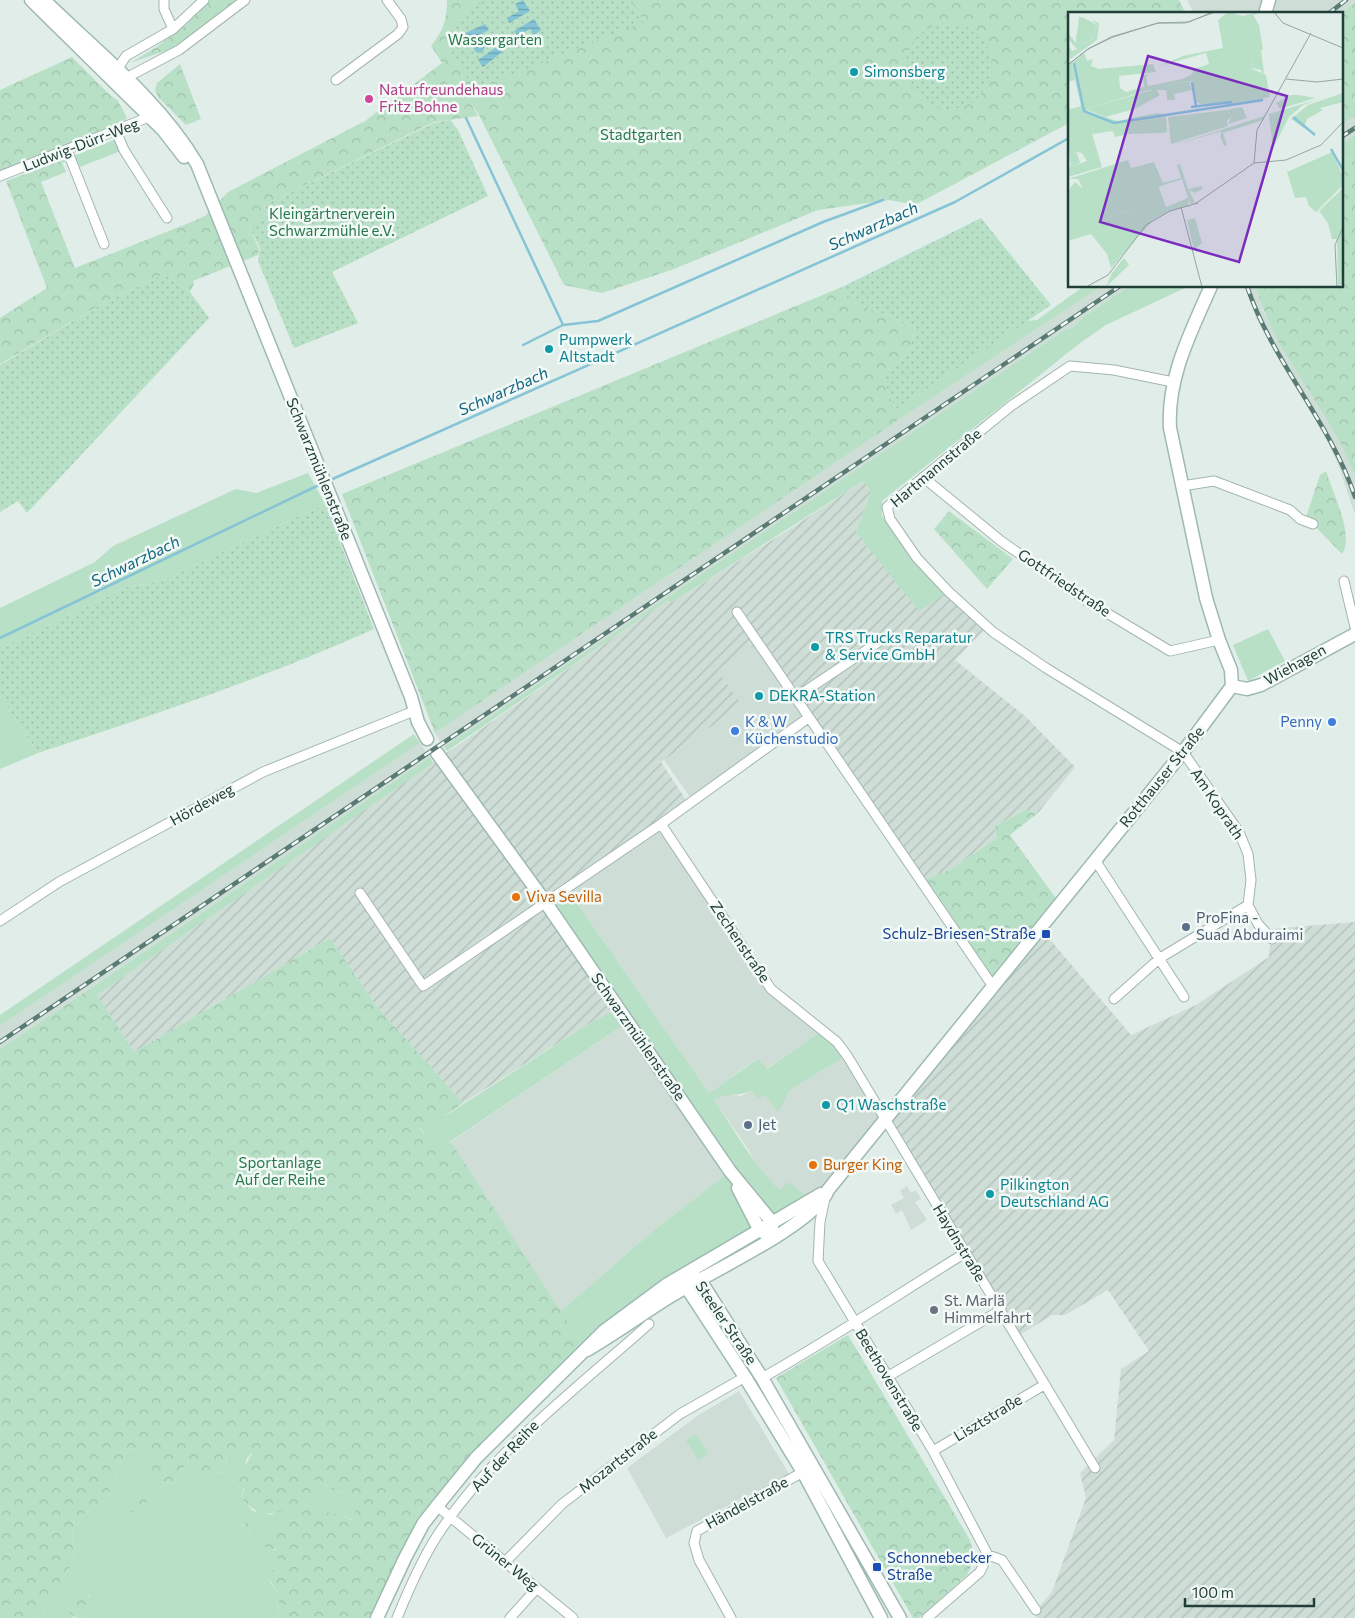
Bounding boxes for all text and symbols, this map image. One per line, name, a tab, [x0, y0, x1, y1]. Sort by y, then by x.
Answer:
inset map	[1068, 12, 1342, 288]
park label: Wassergarten	[448, 30, 542, 48]
place label: Simonsberg	[864, 62, 945, 80]
marker: Simonsberg	[848, 66, 860, 78]
place label: Naturfreundehaus Fritz Bohne	[379, 80, 504, 115]
marker: Naturfreundehaus Fritz Bohne	[363, 93, 375, 105]
street label: Ludwig-Dürr-Weg	[20, 114, 141, 174]
park label: Stadtgarten	[600, 125, 682, 143]
water label: Schwarzbach	[825, 197, 921, 254]
park label: Kleingärtnerverein Schwarzmühle e.V.	[269, 204, 395, 239]
place label: Pumpwerk Altstadt	[559, 330, 632, 365]
marker: Pumpwerk Altstadt	[543, 343, 555, 355]
water label: Schwarzbach	[455, 362, 551, 419]
street label: Schwarzmühlenstraße	[283, 395, 357, 542]
street label: Hartmannstraße	[886, 424, 984, 510]
water label: Schwarzbach	[87, 531, 182, 590]
street label: Gottfriedstraße	[1015, 544, 1114, 620]
place label: TRS Trucks Reparatur & Service GmbH	[825, 628, 973, 663]
street label: Wiehagen	[1260, 640, 1329, 688]
marker: TRS Trucks Reparatur & Service GmbH	[809, 641, 821, 653]
place label: DEKRA-Station	[769, 686, 876, 704]
marker: DEKRA-Station	[753, 690, 765, 702]
place label: K & W Küchenstudio	[745, 712, 839, 747]
place label: Penny	[1280, 712, 1322, 730]
marker: Penny	[1326, 716, 1338, 728]
street label: Rotthauser Straße	[1115, 722, 1207, 830]
marker: K & W Küchenstudio	[729, 725, 741, 737]
street label: Am Koprath	[1187, 764, 1248, 843]
street label: Hördeweg	[166, 779, 237, 829]
place label: Viva Sevilla	[526, 887, 602, 905]
marker: Viva Sevilla	[510, 891, 522, 903]
street label: Zechenstraße	[707, 897, 775, 986]
place label: ProFina - Suad Abduraimi	[1196, 908, 1303, 943]
marker: ProFina - Suad Abduraimi	[1180, 921, 1192, 933]
place label: Schulz-Briesen-Straße	[883, 924, 1036, 942]
marker: Schulz-Briesen-Straße	[1040, 928, 1052, 940]
street label: Schwarzmühlenstraße	[588, 969, 690, 1104]
place label: Q1 Waschstraße	[836, 1095, 946, 1113]
marker: Q1 Waschstraße	[820, 1099, 832, 1111]
place label: Jet	[758, 1115, 776, 1133]
marker: Jet	[742, 1119, 754, 1131]
park label: Sportanlage Auf der Reihe	[235, 1153, 325, 1188]
place label: Burger King	[823, 1155, 902, 1173]
marker: Burger King	[807, 1159, 819, 1171]
place label: Pilkington Deutschland AG	[1000, 1175, 1109, 1210]
marker: Pilkington Deutschland AG	[984, 1188, 996, 1200]
street label: Haydnstraße	[930, 1200, 990, 1285]
street label: Steeler Straße	[692, 1277, 761, 1368]
place label: St. Marlä Himmelfahrt	[944, 1291, 1031, 1326]
marker: St. Marlä Himmelfahrt	[928, 1304, 940, 1316]
street label: Beethovenstraße	[852, 1325, 928, 1434]
street label: Lisztstraße	[950, 1390, 1025, 1445]
street label: Auf der Reihe	[467, 1416, 542, 1495]
street label: Mozartstraße	[575, 1424, 660, 1496]
street label: Händelstraße	[702, 1472, 791, 1532]
street label: Grüner Weg	[468, 1529, 543, 1594]
place label: Schonnebecker Straße	[887, 1548, 992, 1583]
marker: Schonnebecker Straße	[871, 1561, 883, 1573]
scale bar	[1185, 1576, 1314, 1608]
text: 100 m	[1192, 1583, 1234, 1601]

